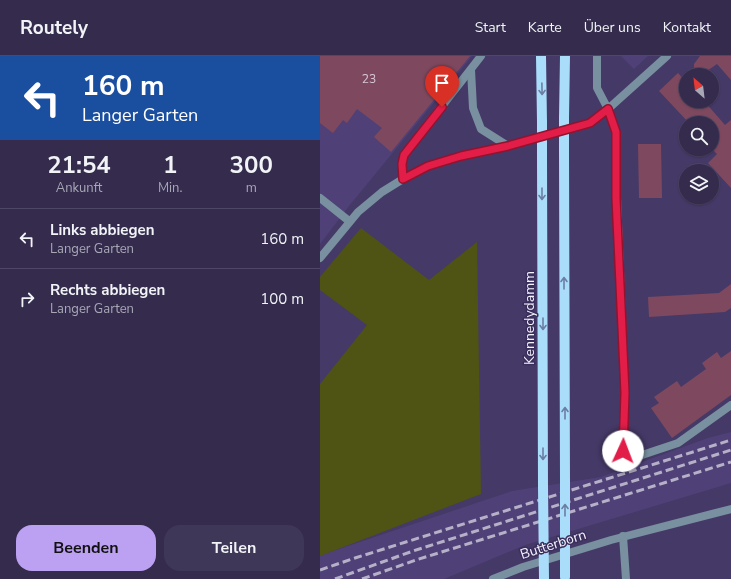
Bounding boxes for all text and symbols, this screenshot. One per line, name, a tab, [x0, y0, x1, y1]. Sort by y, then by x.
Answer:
text: Routely	[20, 15, 88, 41]
text: Start	[475, 18, 506, 37]
text: Karte	[528, 18, 562, 37]
text: Über uns	[584, 18, 641, 37]
text: Kontakt	[663, 18, 711, 37]
pin	[425, 66, 459, 107]
text: 160 m	[82, 67, 165, 105]
north arrow	[679, 68, 719, 108]
map controls	[679, 68, 719, 204]
house number: 23	[362, 71, 376, 87]
icon: left	[16, 72, 68, 124]
icon: arrive	[431, 72, 453, 94]
one-way arrow	[538, 82, 546, 95]
text: Langer Garten	[82, 103, 198, 127]
button: search	[679, 116, 719, 156]
text: 21:54	[47, 149, 111, 181]
text: 1	[163, 149, 177, 181]
text: 300	[230, 149, 273, 181]
button: layers	[679, 164, 719, 204]
text: Ankunft	[56, 179, 102, 197]
text: Min.	[158, 179, 182, 197]
text: m	[246, 179, 257, 197]
one-way arrow	[538, 187, 546, 200]
text: Links abbiegen	[50, 220, 154, 240]
icon: left	[16, 228, 38, 250]
text: 160 m	[260, 229, 304, 249]
text: Langer Garten	[50, 240, 134, 258]
street label: Kennedydamm	[520, 271, 539, 365]
one-way arrow	[560, 277, 568, 290]
text: Rechts abbiegen	[50, 280, 165, 300]
icon: right	[16, 288, 38, 310]
text: 100 m	[260, 289, 304, 309]
text: Langer Garten	[50, 300, 134, 318]
one-way arrow	[539, 317, 547, 330]
one-way arrow	[561, 407, 569, 420]
position arrow	[602, 430, 644, 472]
one-way arrow	[539, 447, 547, 460]
one-way arrow	[561, 504, 569, 517]
button: Beenden	[16, 525, 156, 571]
button: Teilen	[164, 525, 304, 571]
street label: Butterborn	[518, 525, 589, 564]

